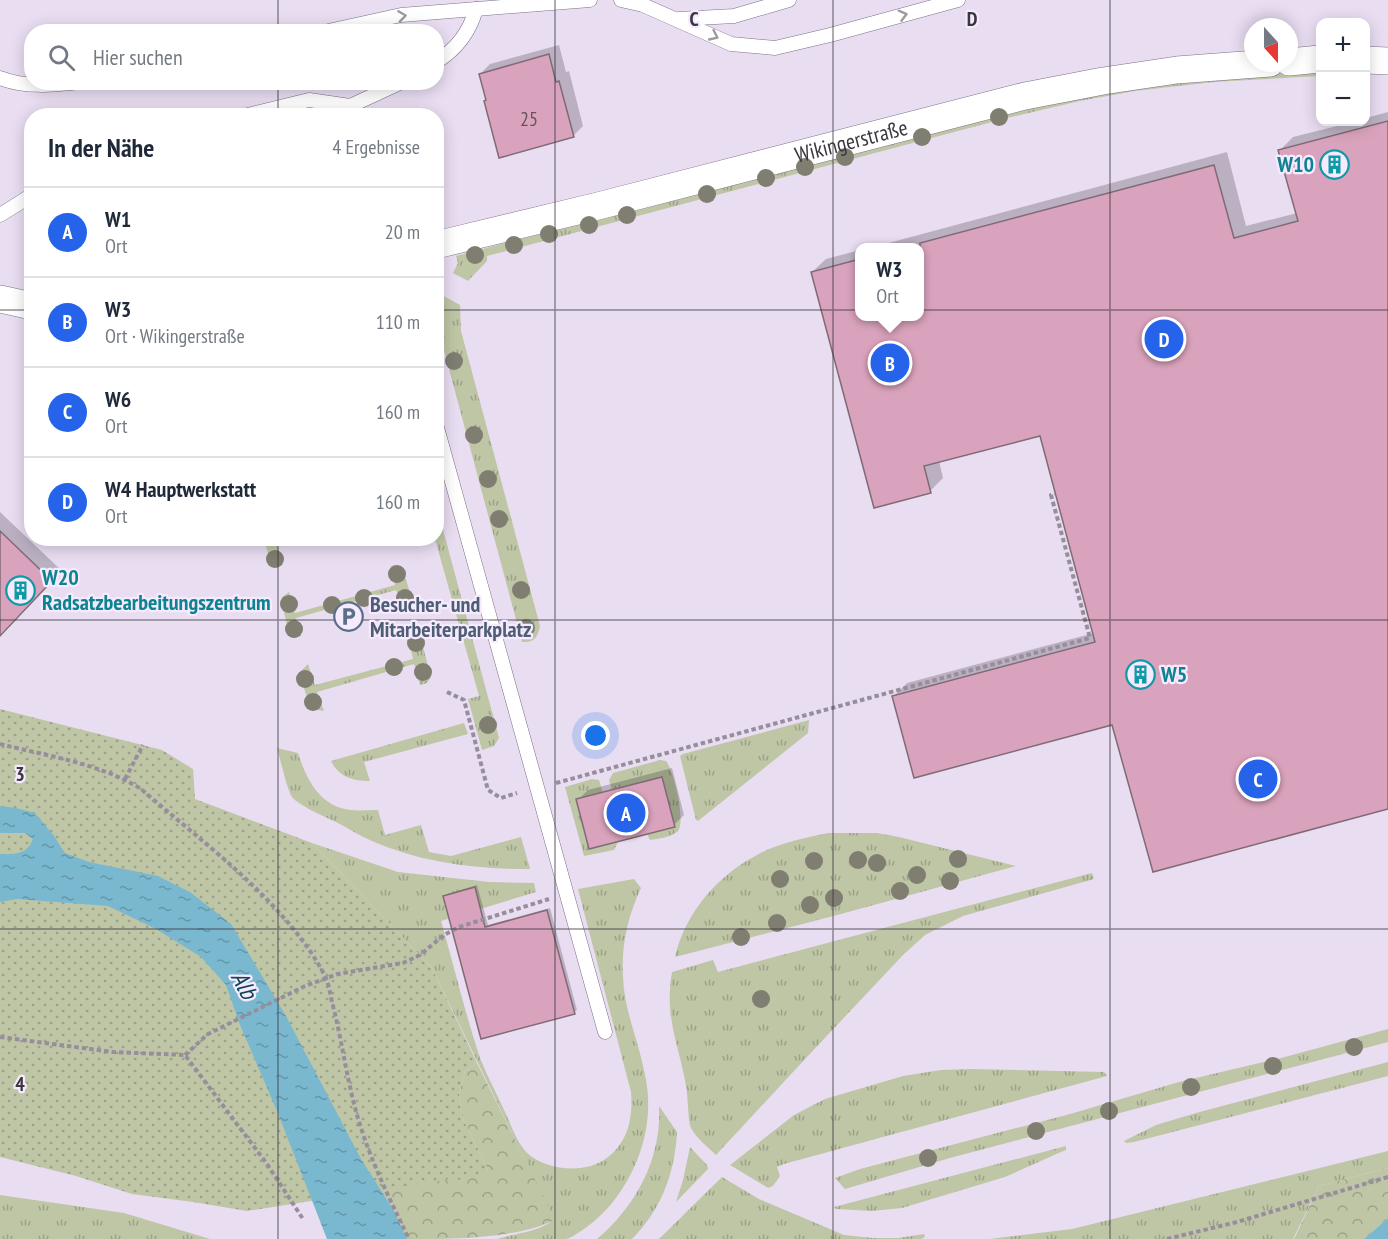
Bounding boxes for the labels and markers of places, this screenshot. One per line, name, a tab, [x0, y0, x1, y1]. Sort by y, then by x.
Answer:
building icon: W10	[1319, 148, 1351, 180]
place label: W10	[1276, 150, 1314, 178]
pin: D	[1144, 316, 1184, 362]
pin: B	[870, 340, 910, 386]
place label: W20 Radsatzbearbeitungszentrum	[41, 563, 271, 616]
building icon: W20 Radsatzbearbeitungszentrum	[5, 574, 37, 606]
place label: Besucher- und Mitarbeiterparkplatz	[370, 590, 531, 643]
parking icon: Besucher- und Mitarbeiterparkplatz	[333, 601, 365, 633]
building icon: W5	[1124, 658, 1156, 690]
place label: W5	[1160, 660, 1187, 688]
pin: C	[1238, 756, 1278, 802]
pin: A	[606, 790, 646, 836]

